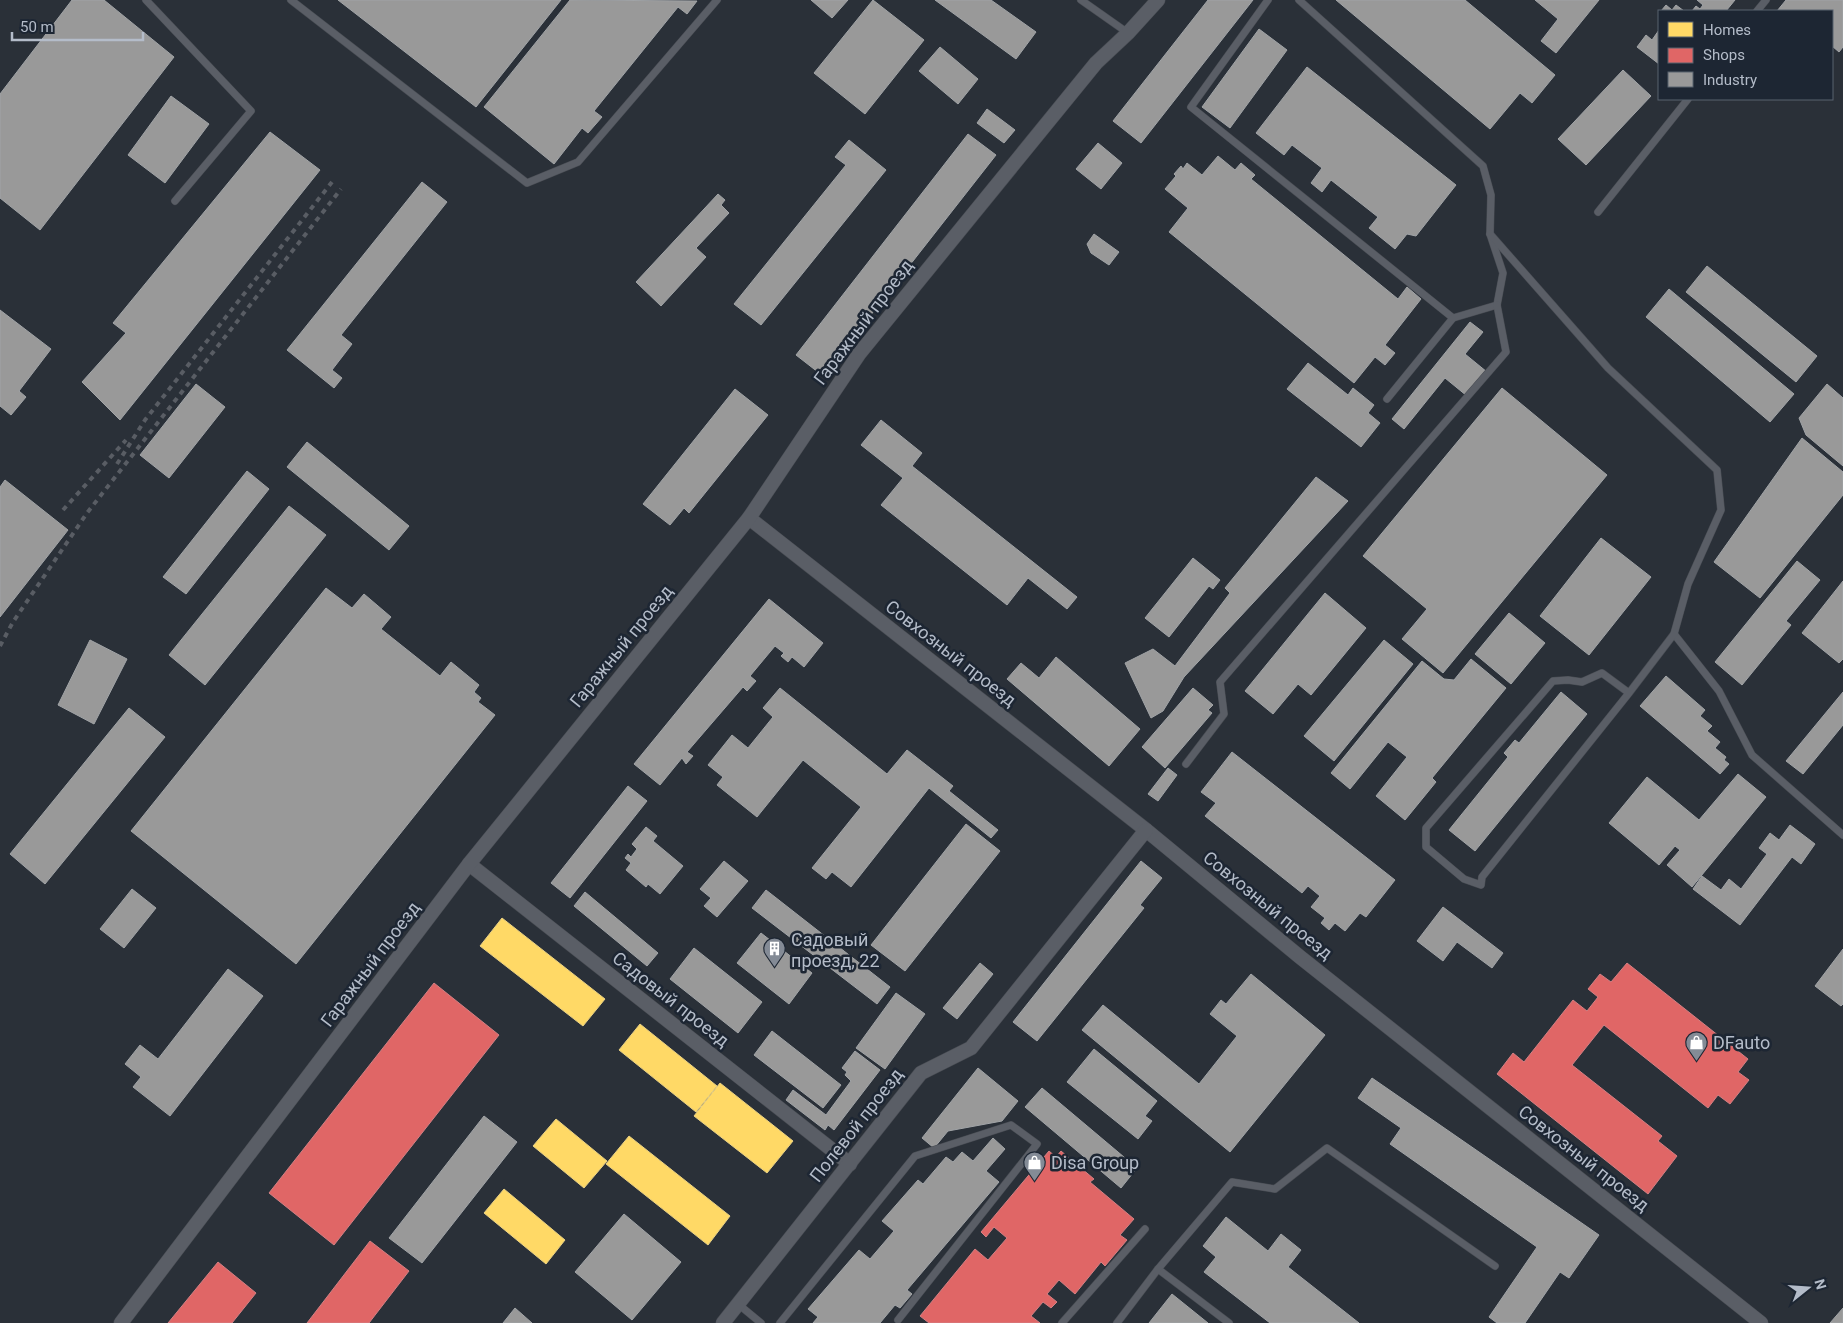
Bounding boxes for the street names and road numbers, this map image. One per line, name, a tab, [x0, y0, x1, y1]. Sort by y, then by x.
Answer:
street label: Гаражный проезд	[809, 255, 917, 389]
street label: Гаражный проезд	[565, 581, 677, 711]
street label: Совхозный проезд	[882, 595, 1021, 711]
street label: Совхозный проезд	[1199, 847, 1337, 964]
street label: Гаражный проезд	[316, 897, 424, 1031]
street label: Садовый проезд	[609, 947, 734, 1051]
street label: Полевой проезд	[805, 1064, 907, 1186]
street label: Совхозный проезд	[1515, 1100, 1654, 1216]

